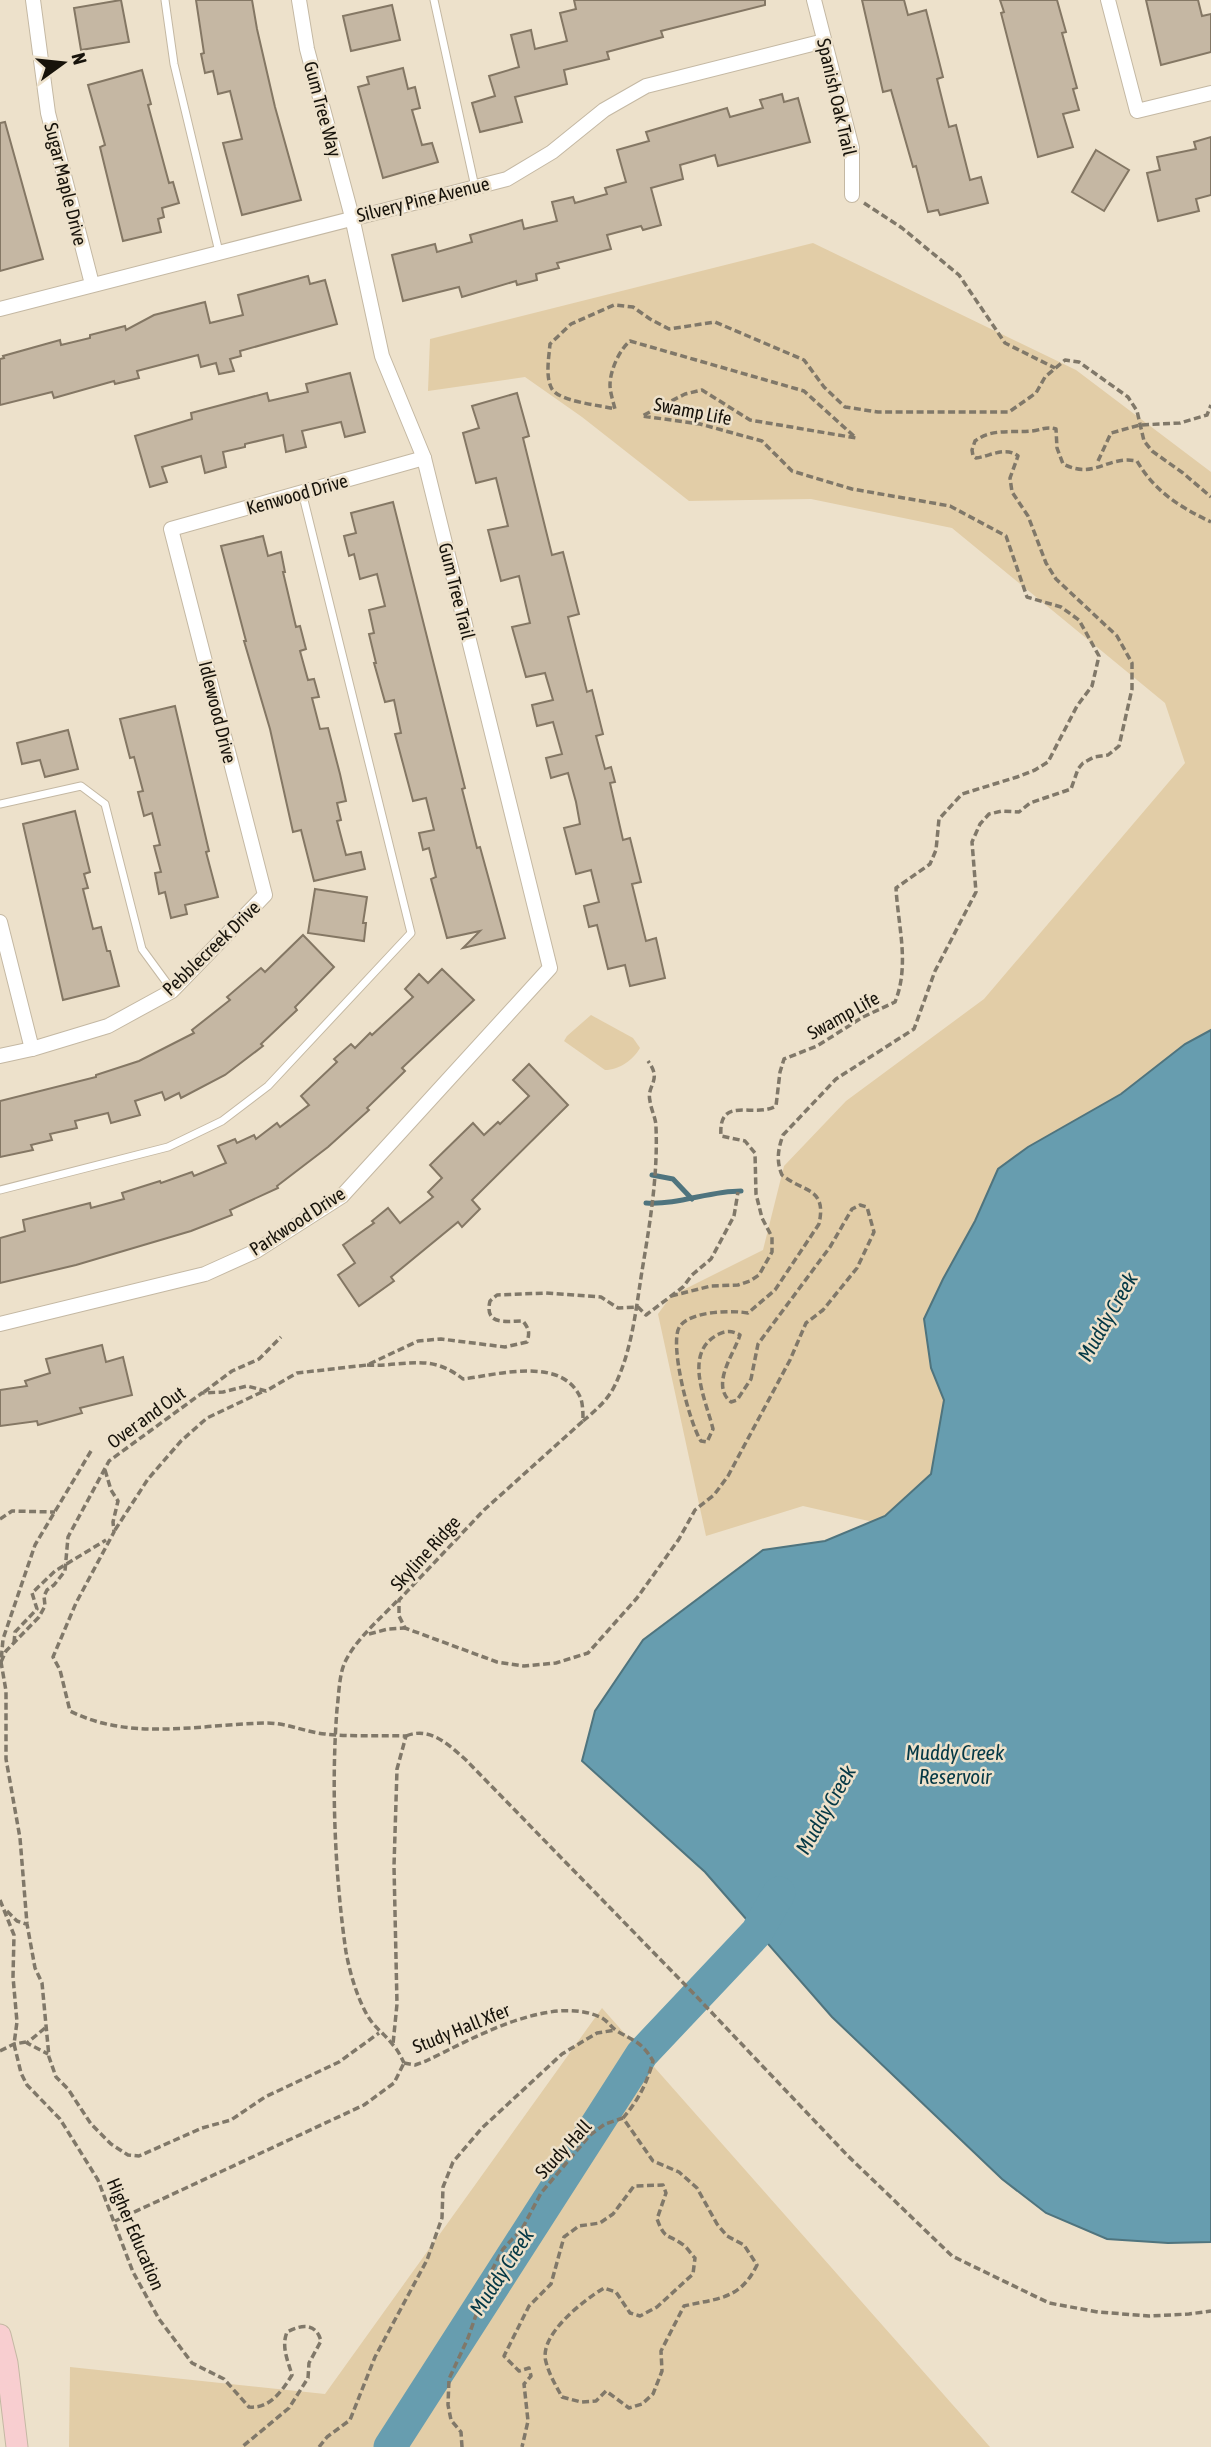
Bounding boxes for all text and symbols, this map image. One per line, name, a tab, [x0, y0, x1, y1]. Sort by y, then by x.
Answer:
north arrow	[28, 28, 98, 98]
street label: Spanish Oak Trail	[813, 36, 861, 158]
text: N	[67, 50, 91, 67]
street label: Gum Tree Way	[300, 59, 346, 159]
street label: Sugar Maple Drive	[40, 120, 92, 248]
street label: Silvery Pine Avenue	[354, 172, 492, 226]
street label: Swamp Life	[652, 393, 734, 429]
street label: Kenwood Drive	[244, 469, 350, 519]
street label: Gum Tree Trail	[434, 540, 480, 642]
street label: Idlewood Drive	[195, 659, 241, 765]
street label: Pebblecreek Drive	[158, 896, 264, 1000]
street label: Swamp Life	[803, 986, 883, 1044]
street label: Parkwood Drive	[245, 1182, 349, 1260]
water label: Muddy Creek	[1072, 1267, 1143, 1365]
street label: Over and Out	[103, 1381, 189, 1453]
street label: Skyline Ridge	[386, 1511, 464, 1595]
water label: Muddy Creek Reservoir	[906, 1740, 1005, 1788]
water label: Muddy Creek	[790, 1760, 861, 1858]
street label: Study Hall Xfer	[409, 1998, 513, 2057]
street label: Study Hall	[530, 2115, 596, 2183]
street label: Higher Education	[102, 2175, 170, 2293]
water label: Muddy Creek	[464, 2223, 538, 2319]

